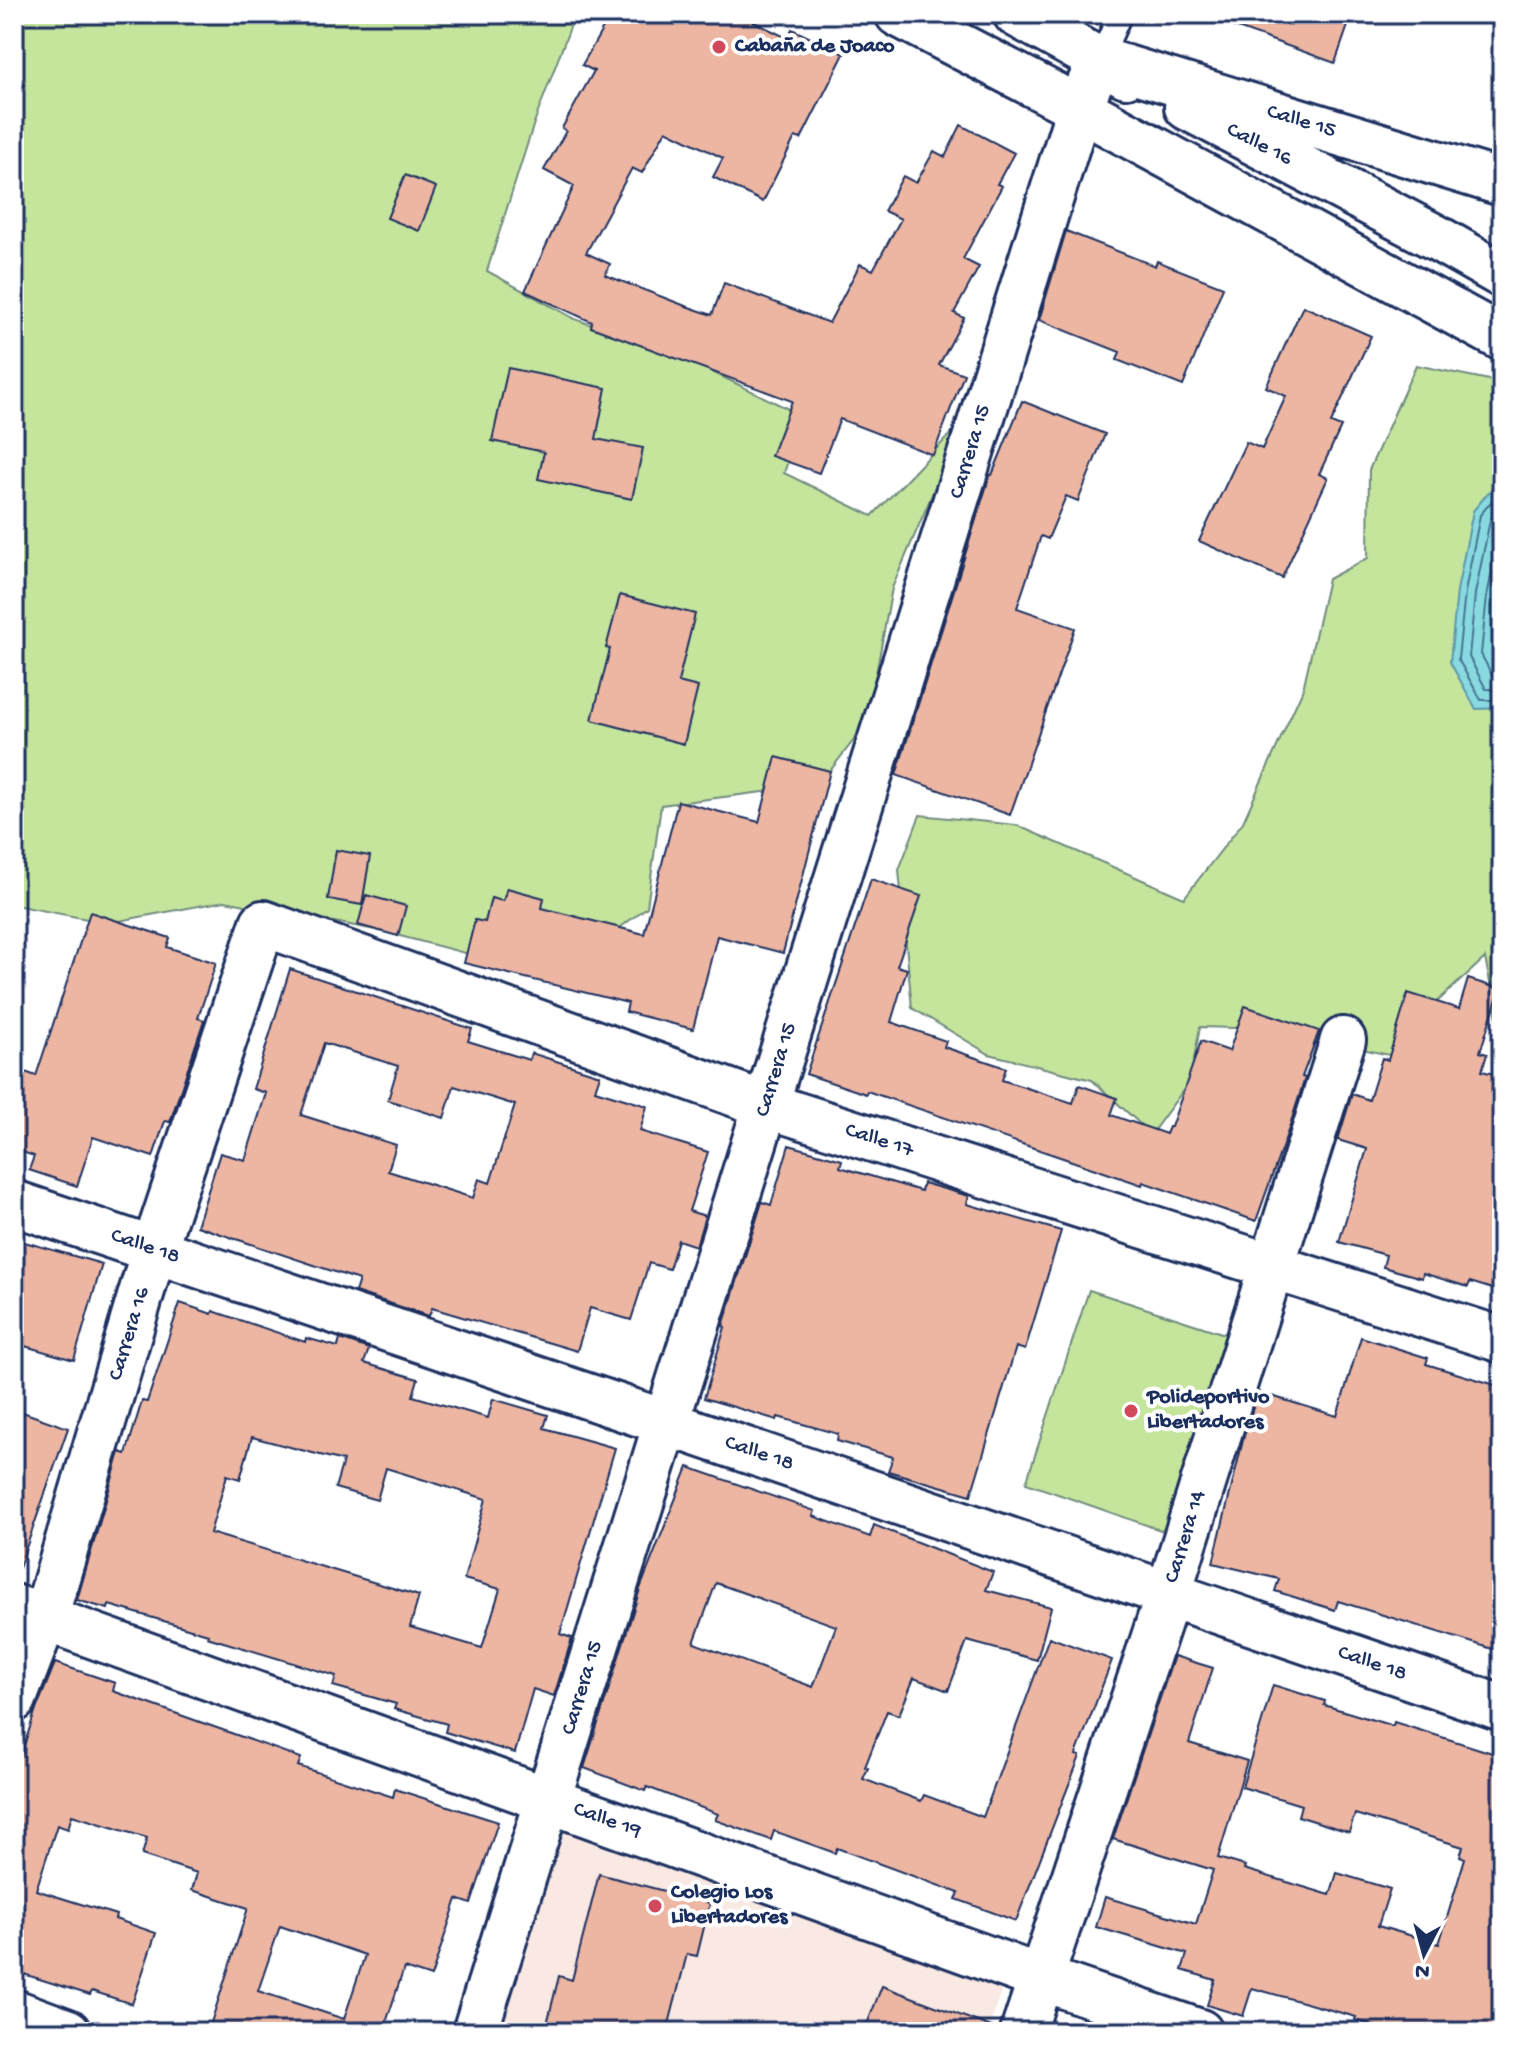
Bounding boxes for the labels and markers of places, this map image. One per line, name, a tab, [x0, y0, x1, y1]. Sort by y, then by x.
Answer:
place label: Cabaña de Joaco	[734, 34, 895, 60]
marker: Cabaña de Joaco	[710, 38, 728, 56]
place label: Polideportivo Libertadores	[1146, 1385, 1270, 1436]
marker: Polideportivo Libertadores	[1122, 1402, 1140, 1420]
place label: Colegio Los Libertadores	[670, 1880, 789, 1931]
marker: Colegio Los Libertadores	[646, 1897, 664, 1915]

